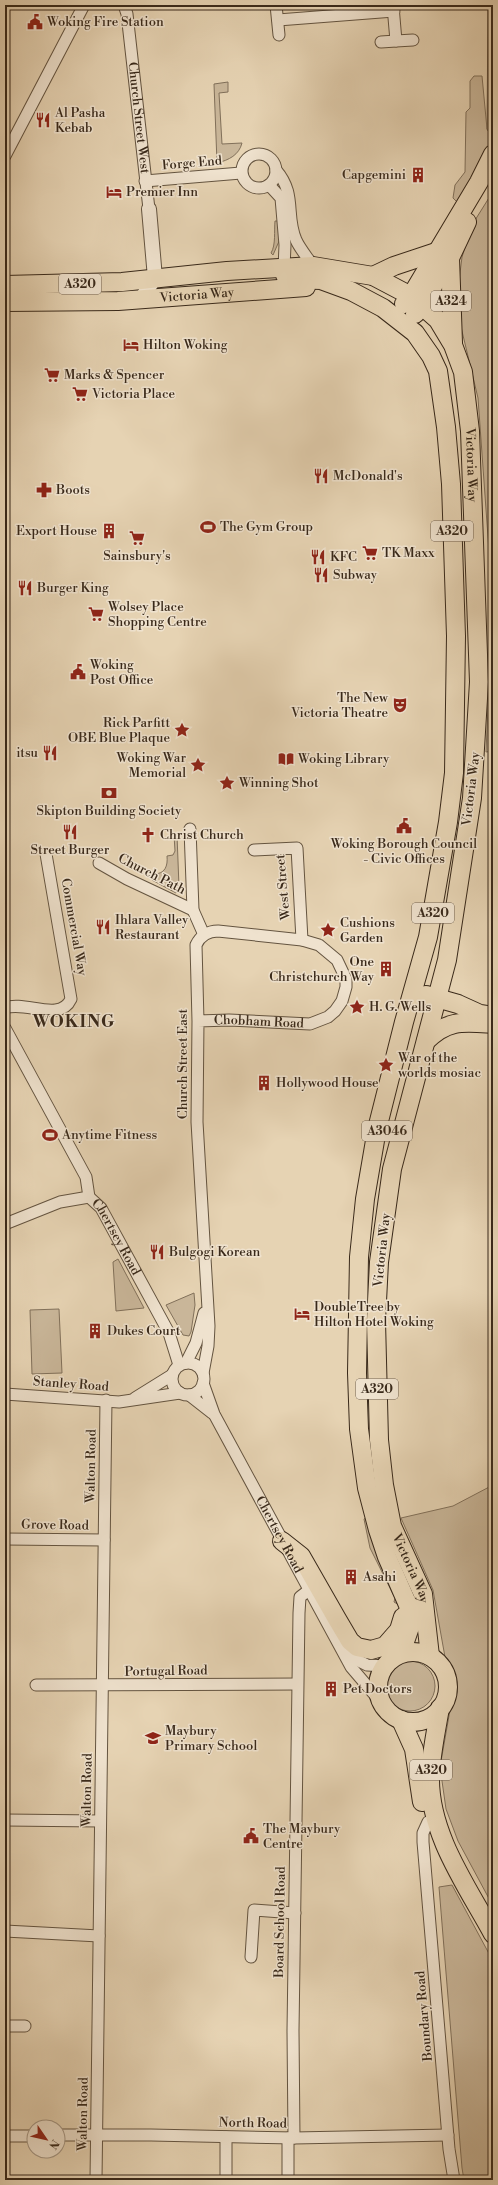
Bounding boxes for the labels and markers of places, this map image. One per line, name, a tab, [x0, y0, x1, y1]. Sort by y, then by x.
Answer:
public building icon: Woking Fire Station	[26, 13, 44, 31]
place label: Woking Fire Station	[46, 14, 164, 30]
place label: Al Pasha Kebab	[54, 105, 106, 136]
restaurant icon: Al Pasha Kebab	[34, 111, 52, 129]
building icon: Capgemini	[409, 166, 427, 184]
place label: Capgemini	[342, 167, 406, 183]
hotel icon: Premier Inn	[105, 183, 123, 201]
place label: Premier Inn	[126, 184, 198, 200]
hotel icon: Hilton Woking	[122, 336, 140, 354]
place label: Hilton Woking	[143, 337, 228, 353]
supermarket icon: Marks & Spencer	[43, 366, 61, 384]
place label: Marks & Spencer	[64, 367, 165, 383]
supermarket icon: Victoria Place	[71, 385, 89, 403]
place label: Victoria Place	[91, 386, 175, 402]
restaurant icon: McDonald's	[312, 467, 330, 485]
place label: McDonald's	[333, 468, 403, 484]
pharmacy icon: Boots	[35, 481, 53, 499]
place label: Boots	[55, 482, 90, 498]
sports icon: The Gym Group	[199, 518, 217, 536]
place label: The Gym Group	[220, 519, 313, 535]
building icon: Export House	[100, 522, 118, 540]
place label: Export House	[16, 523, 97, 539]
supermarket icon: Sainsbury's	[128, 529, 146, 547]
supermarket icon: TK Maxx	[361, 544, 379, 562]
place label: TK Maxx	[382, 545, 435, 561]
place label: Sainsbury's	[103, 548, 171, 564]
restaurant icon: KFC	[309, 548, 327, 566]
place label: KFC	[330, 549, 357, 565]
restaurant icon: Subway	[312, 566, 330, 584]
place label: Subway	[333, 567, 378, 583]
restaurant icon: Burger King	[16, 579, 34, 597]
place label: Burger King	[36, 580, 109, 596]
place label: Wolsey Place Shopping Centre	[107, 599, 207, 630]
supermarket icon: Wolsey Place Shopping Centre	[87, 605, 105, 623]
place label: Woking Post Office	[89, 657, 154, 688]
public building icon: Woking Post Office	[69, 663, 87, 681]
place label: The New Victoria Theatre	[290, 690, 389, 721]
theatre icon: The New Victoria Theatre	[391, 696, 409, 714]
place label: Rick Parfitt OBE Blue Plaque	[68, 715, 170, 746]
place icon: Rick Parfitt OBE Blue Plaque	[173, 721, 191, 739]
restaurant icon: itsu	[41, 744, 59, 762]
place label: itsu	[16, 745, 39, 761]
place label: Woking War Memorial	[115, 750, 186, 781]
library icon: Woking Library	[277, 750, 295, 768]
place label: Woking Library	[297, 751, 390, 767]
place icon: Woking War Memorial	[189, 756, 207, 774]
place icon: Winning Shot	[218, 774, 236, 792]
place label: Winning Shot	[238, 775, 319, 791]
bank icon: Skipton Building Society	[100, 784, 118, 802]
place label: Skipton Building Society	[37, 803, 182, 819]
public building icon: Woking Borough Council - Civic Offices	[395, 817, 413, 835]
restaurant icon: Street Burger	[61, 823, 79, 841]
church icon: Christ Church	[139, 826, 157, 844]
place label: Christ Church	[160, 827, 244, 843]
place label: Woking Borough Council - Civic Offices	[330, 836, 477, 867]
place label: Street Burger	[31, 842, 110, 858]
place label: Ihlara Valley Restaurant	[115, 912, 189, 943]
place label: Cushions Garden	[340, 915, 395, 946]
restaurant icon: Ihlara Valley Restaurant	[94, 918, 112, 936]
place icon: Cushions Garden	[319, 921, 337, 939]
place label: One Christchurch Way	[269, 954, 375, 985]
building icon: One Christchurch Way	[377, 960, 395, 978]
place icon: H. G. Wells	[348, 998, 366, 1016]
place label: H. G. Wells	[369, 999, 431, 1015]
place label: War of the worlds mosiac	[397, 1050, 481, 1081]
place icon: War of the worlds mosiac	[377, 1056, 395, 1074]
building icon: Hollywood House	[255, 1074, 273, 1092]
place label: Hollywood House	[276, 1075, 379, 1091]
sports icon: Anytime Fitness	[41, 1126, 59, 1144]
place label: Anytime Fitness	[61, 1127, 158, 1143]
restaurant icon: Bulgogi Korean	[148, 1243, 166, 1261]
place label: Bulgogi Korean	[168, 1244, 260, 1260]
place label: DoubleTree by Hilton Hotel Woking	[314, 1299, 434, 1330]
hotel icon: DoubleTree by Hilton Hotel Woking	[293, 1305, 311, 1323]
building icon: Dukes Court	[86, 1322, 104, 1340]
place label: Dukes Court	[107, 1323, 181, 1339]
building icon: Asahi	[342, 1568, 360, 1586]
place label: Asahi	[362, 1569, 396, 1585]
building icon: Pet Doctors	[322, 1680, 340, 1698]
place label: Pet Doctors	[343, 1681, 412, 1697]
place label: Maybury Primary School	[165, 1723, 257, 1754]
school or university icon: Maybury Primary School	[144, 1729, 162, 1747]
place label: The Maybury Centre	[263, 1821, 341, 1852]
public building icon: The Maybury Centre	[242, 1827, 260, 1845]

